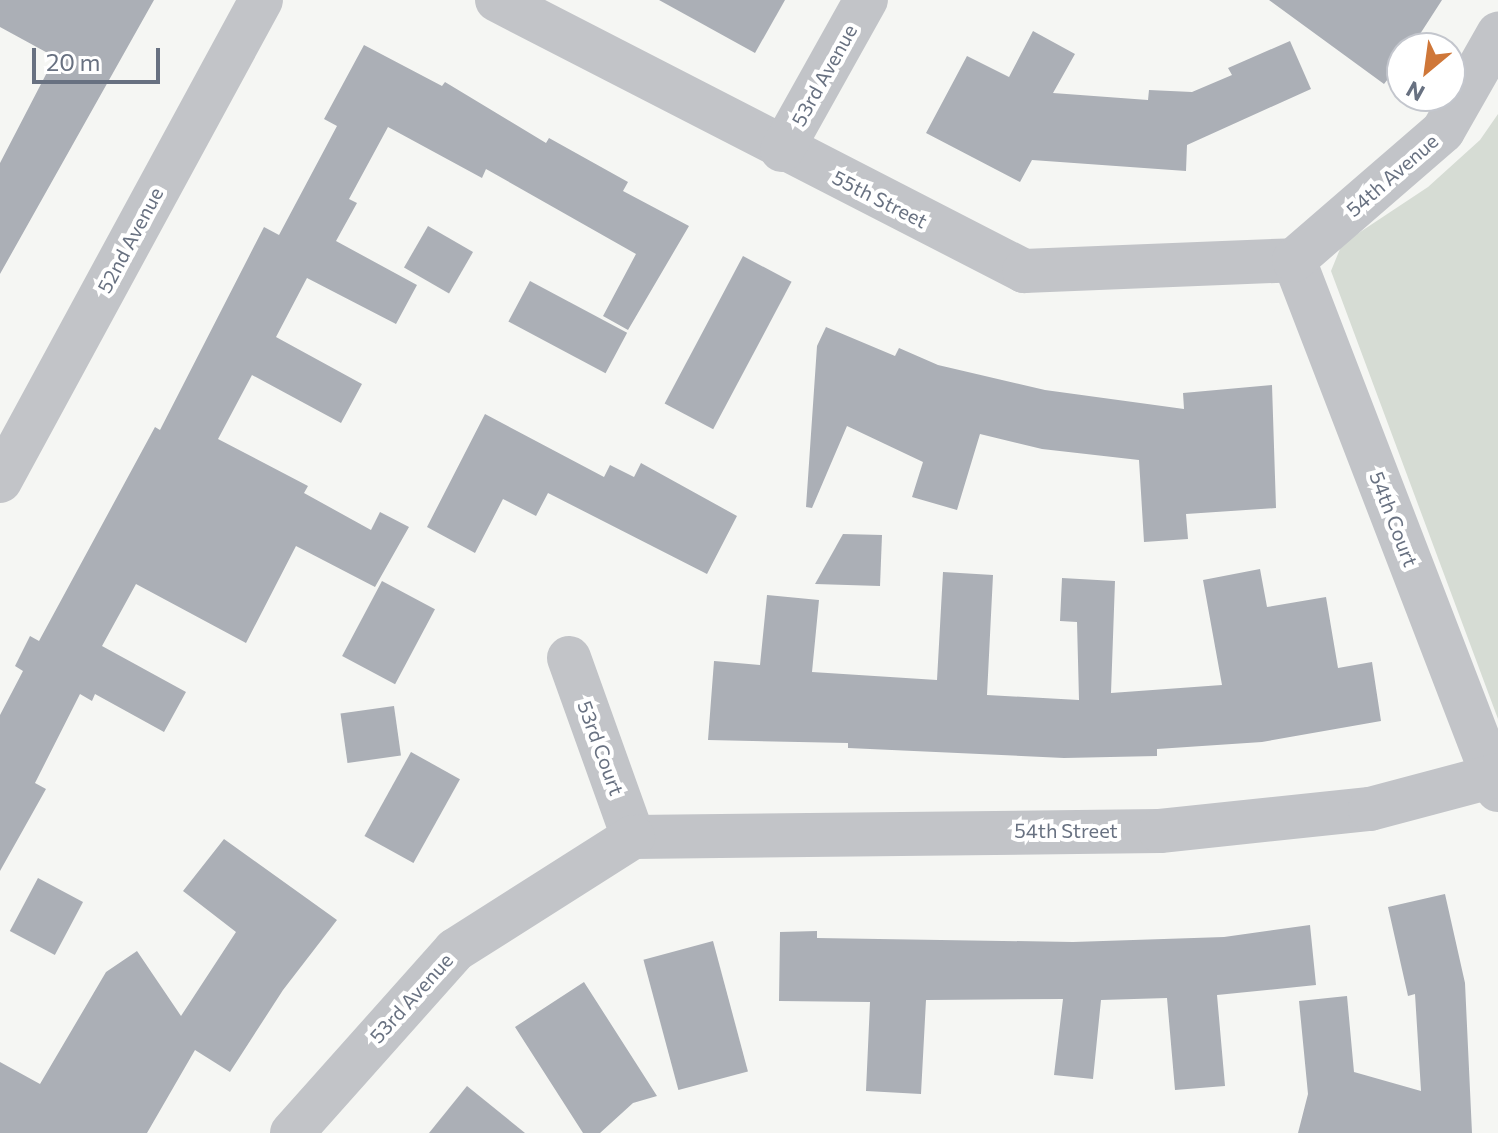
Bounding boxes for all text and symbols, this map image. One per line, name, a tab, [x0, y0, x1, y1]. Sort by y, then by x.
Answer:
street label: 53rd Avenue	[786, 20, 862, 130]
scale bar	[36, 32, 164, 82]
north arrow	[1386, 32, 1466, 112]
text: 20 m	[46, 47, 100, 76]
text: N	[1401, 76, 1429, 107]
street label: 54th Avenue	[1341, 129, 1443, 221]
street label: 55th Street	[829, 165, 931, 233]
street label: 52nd Avenue	[92, 183, 168, 297]
street label: 54th Court	[1365, 468, 1423, 570]
street label: 53rd Court	[573, 697, 629, 799]
street label: 54th Street	[1014, 818, 1118, 842]
street label: 53rd Avenue	[364, 948, 458, 1048]

